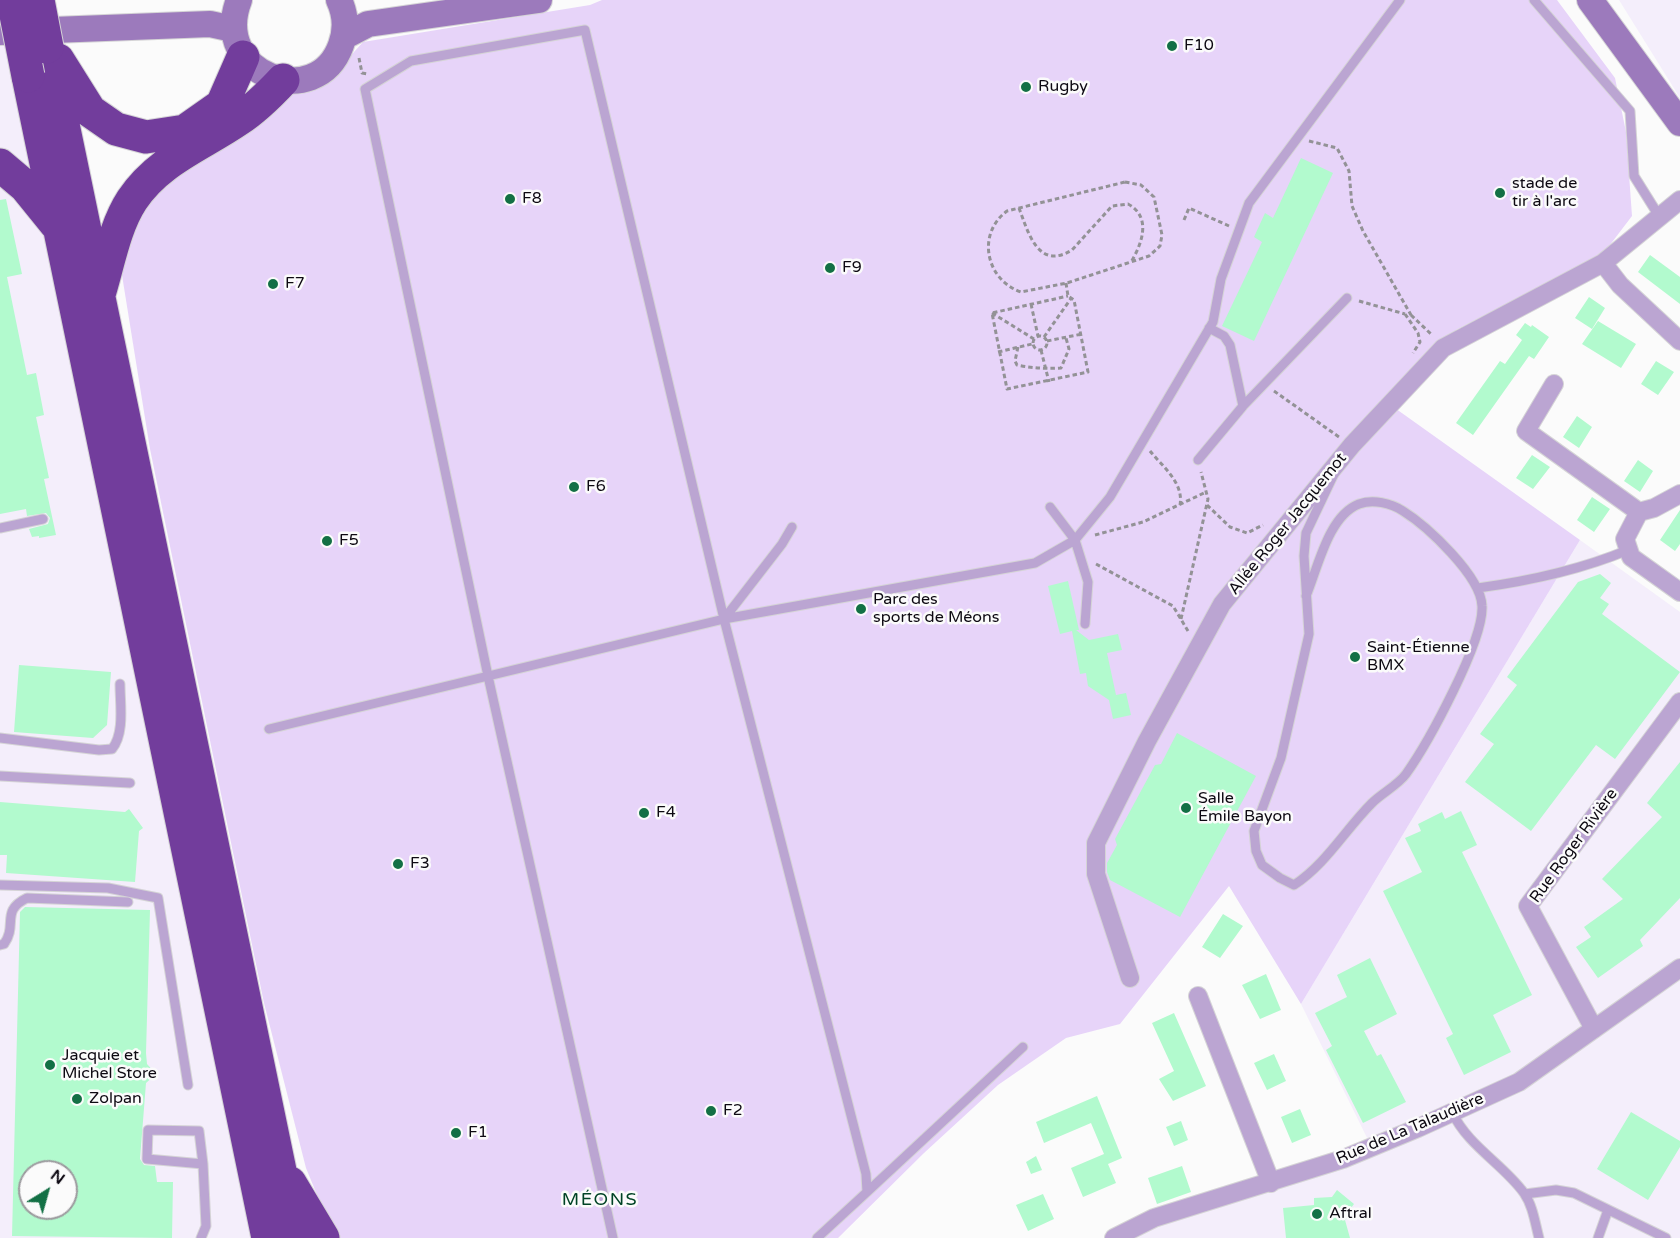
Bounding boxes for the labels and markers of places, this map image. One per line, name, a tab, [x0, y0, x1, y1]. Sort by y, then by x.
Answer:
place label: F10	[1184, 36, 1214, 56]
marker: F10	[1165, 39, 1179, 53]
place label: Rugby	[1038, 77, 1088, 97]
marker: Rugby	[1019, 80, 1033, 94]
place label: stade de tir à l'arc	[1512, 174, 1577, 212]
marker: stade de tir à l'arc	[1493, 186, 1507, 200]
place label: F8	[522, 189, 542, 209]
marker: F8	[503, 192, 517, 206]
place label: F9	[842, 258, 862, 278]
marker: F9	[823, 261, 837, 275]
place label: F7	[285, 274, 305, 294]
marker: F7	[266, 277, 280, 291]
place label: F6	[586, 477, 606, 497]
marker: F6	[567, 480, 581, 494]
place label: F5	[339, 531, 359, 551]
marker: F5	[320, 534, 334, 548]
place label: Parc des sports de Méons	[873, 590, 999, 628]
marker: Parc des sports de Méons	[854, 602, 868, 616]
place label: Saint-Étienne BMX	[1367, 638, 1470, 676]
marker: Saint-Étienne BMX	[1348, 650, 1362, 664]
place label: Salle Émile Bayon	[1198, 789, 1292, 827]
marker: Salle Émile Bayon	[1179, 801, 1193, 815]
place label: F4	[656, 803, 676, 823]
marker: F4	[637, 806, 651, 820]
place label: F3	[410, 854, 430, 874]
marker: F3	[391, 857, 405, 871]
place label: Jacquie et Michel Store	[62, 1046, 157, 1084]
marker: Jacquie et Michel Store	[43, 1058, 57, 1072]
place label: Zolpan	[89, 1089, 142, 1109]
marker: Zolpan	[70, 1092, 84, 1106]
place label: F2	[723, 1101, 743, 1121]
marker: F2	[704, 1104, 718, 1118]
place label: F1	[468, 1123, 488, 1143]
marker: F1	[449, 1126, 463, 1140]
place label: Aftral	[1329, 1204, 1372, 1224]
marker: Aftral	[1310, 1207, 1324, 1221]

